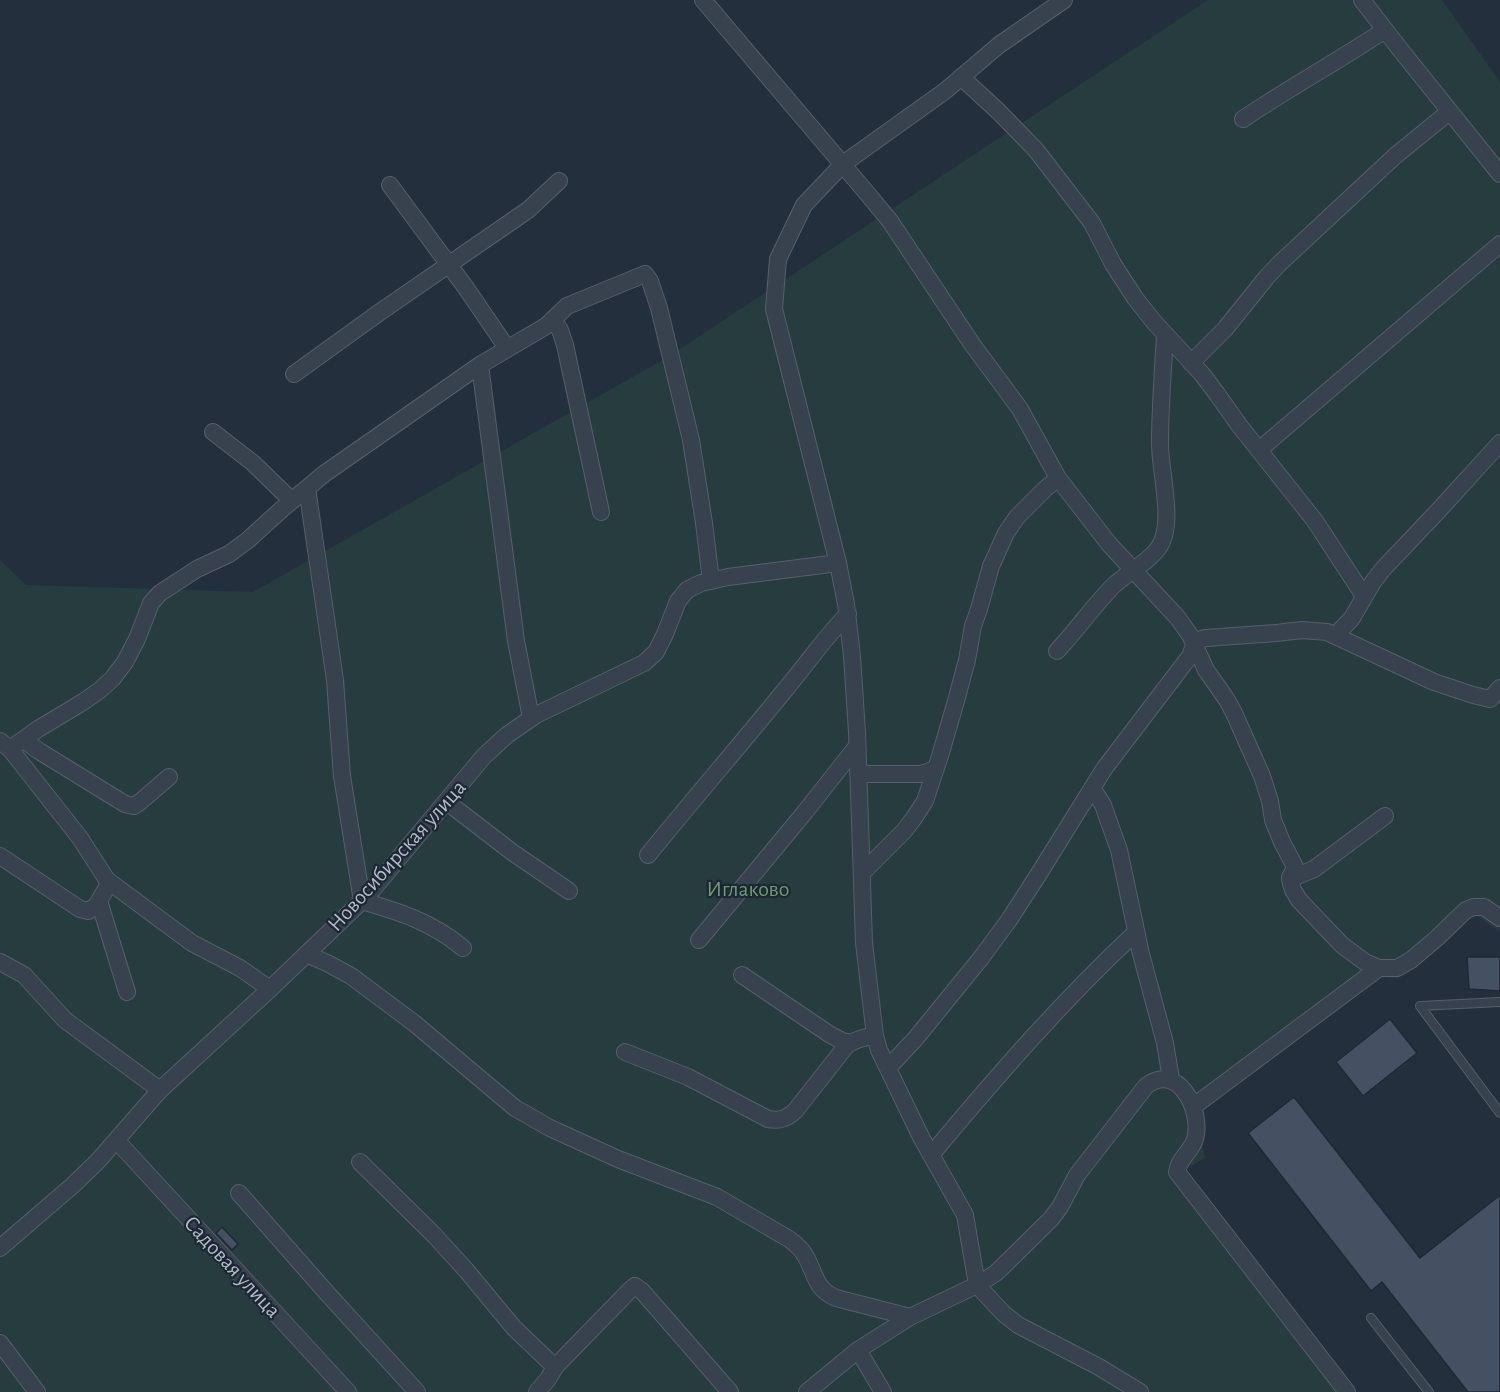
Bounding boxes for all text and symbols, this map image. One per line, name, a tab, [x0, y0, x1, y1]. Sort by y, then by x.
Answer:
street label: Новосибирская улица	[322, 775, 472, 937]
park label: Иглаково	[707, 876, 789, 902]
street label: Садовая улица	[178, 1210, 286, 1324]

